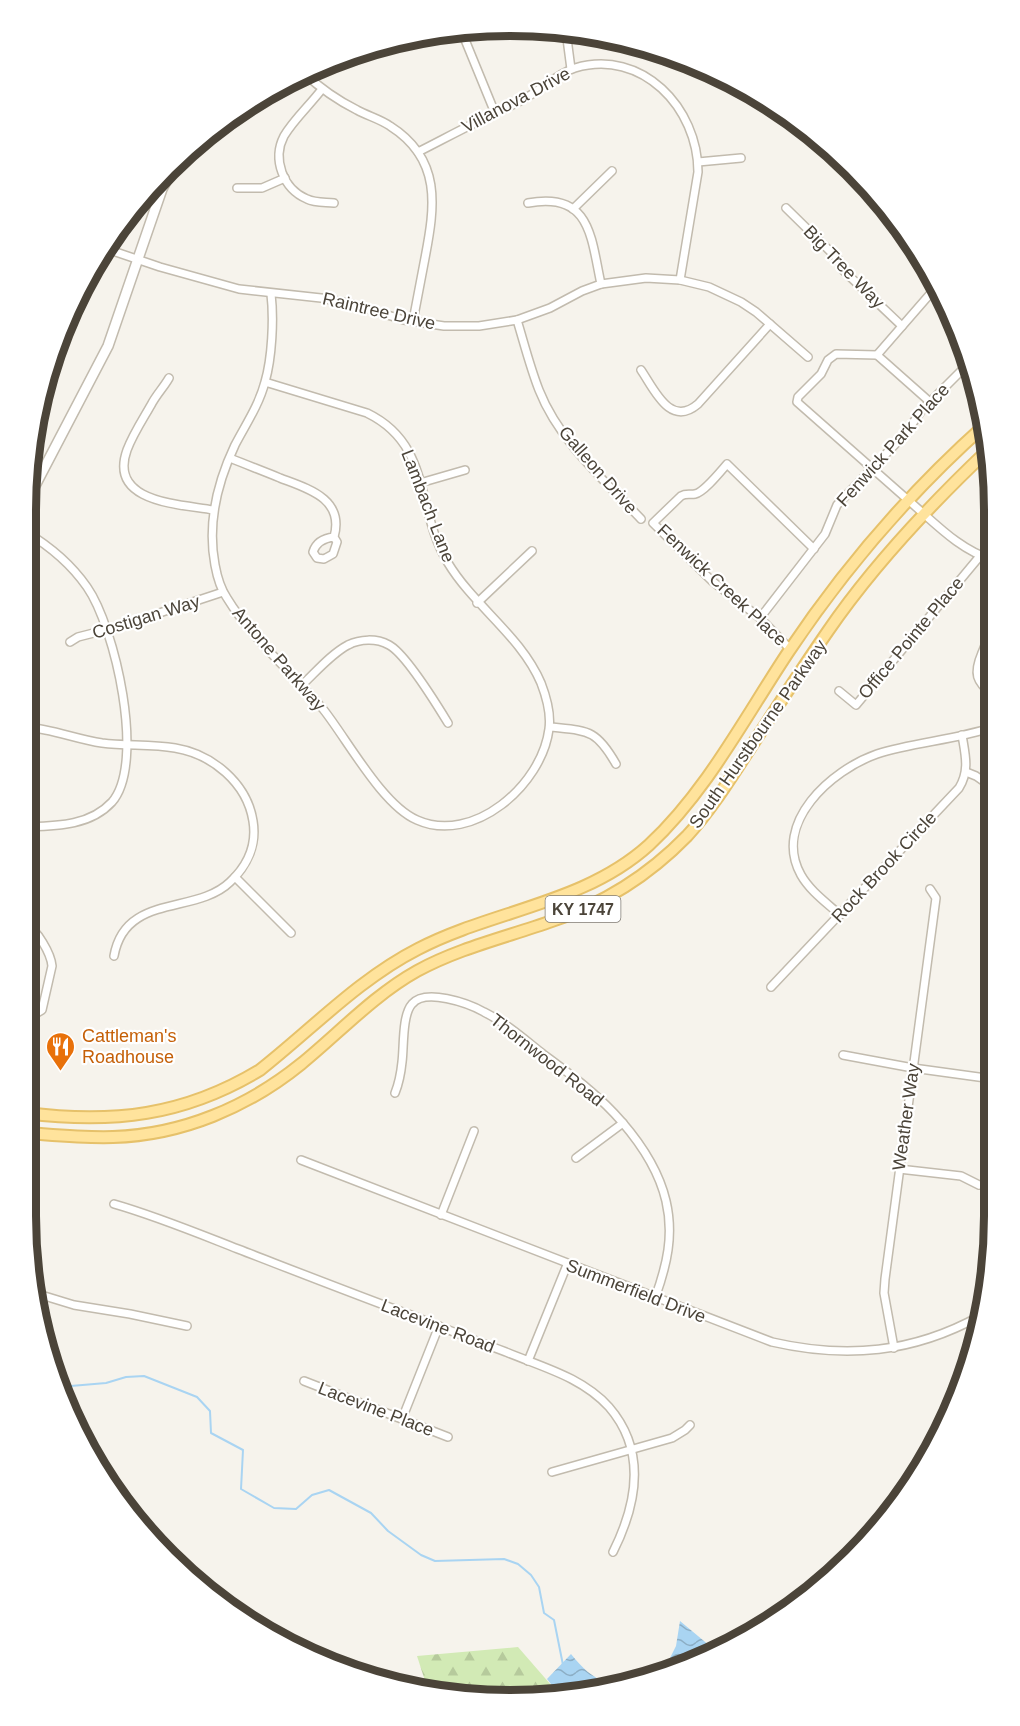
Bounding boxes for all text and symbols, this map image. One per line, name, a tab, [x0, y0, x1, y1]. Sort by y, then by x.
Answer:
street label: Villanova Drive	[458, 63, 574, 137]
street label: Big Tree Way	[800, 221, 888, 313]
street label: Raintree Drive	[321, 288, 437, 334]
street label: Fenwick Park Place	[833, 380, 953, 510]
street label: Galleon Drive	[555, 422, 641, 518]
street label: Lambach Lane	[397, 447, 459, 565]
street label: Fenwick Creek Place	[653, 520, 791, 650]
street label: Office Pointe Place	[854, 573, 968, 703]
street label: Costigan Way	[90, 591, 202, 643]
street label: Antone Parkway	[228, 603, 330, 715]
street label: South Hurstbourne Parkway	[685, 636, 831, 832]
street label: Rock Brook Circle	[828, 808, 940, 926]
road number: KY 1747	[546, 896, 620, 922]
street label: Thornwood Road	[486, 1010, 608, 1110]
place label: Cattleman's Roadhouse	[82, 1026, 176, 1067]
restaurant icon: Cattleman's Roadhouse	[45, 1030, 77, 1072]
street label: Weather Way	[889, 1062, 923, 1172]
street label: Summerfield Drive	[563, 1255, 709, 1327]
street label: Lacevine Road	[378, 1295, 498, 1357]
street label: Lacevine Place	[315, 1378, 437, 1440]

